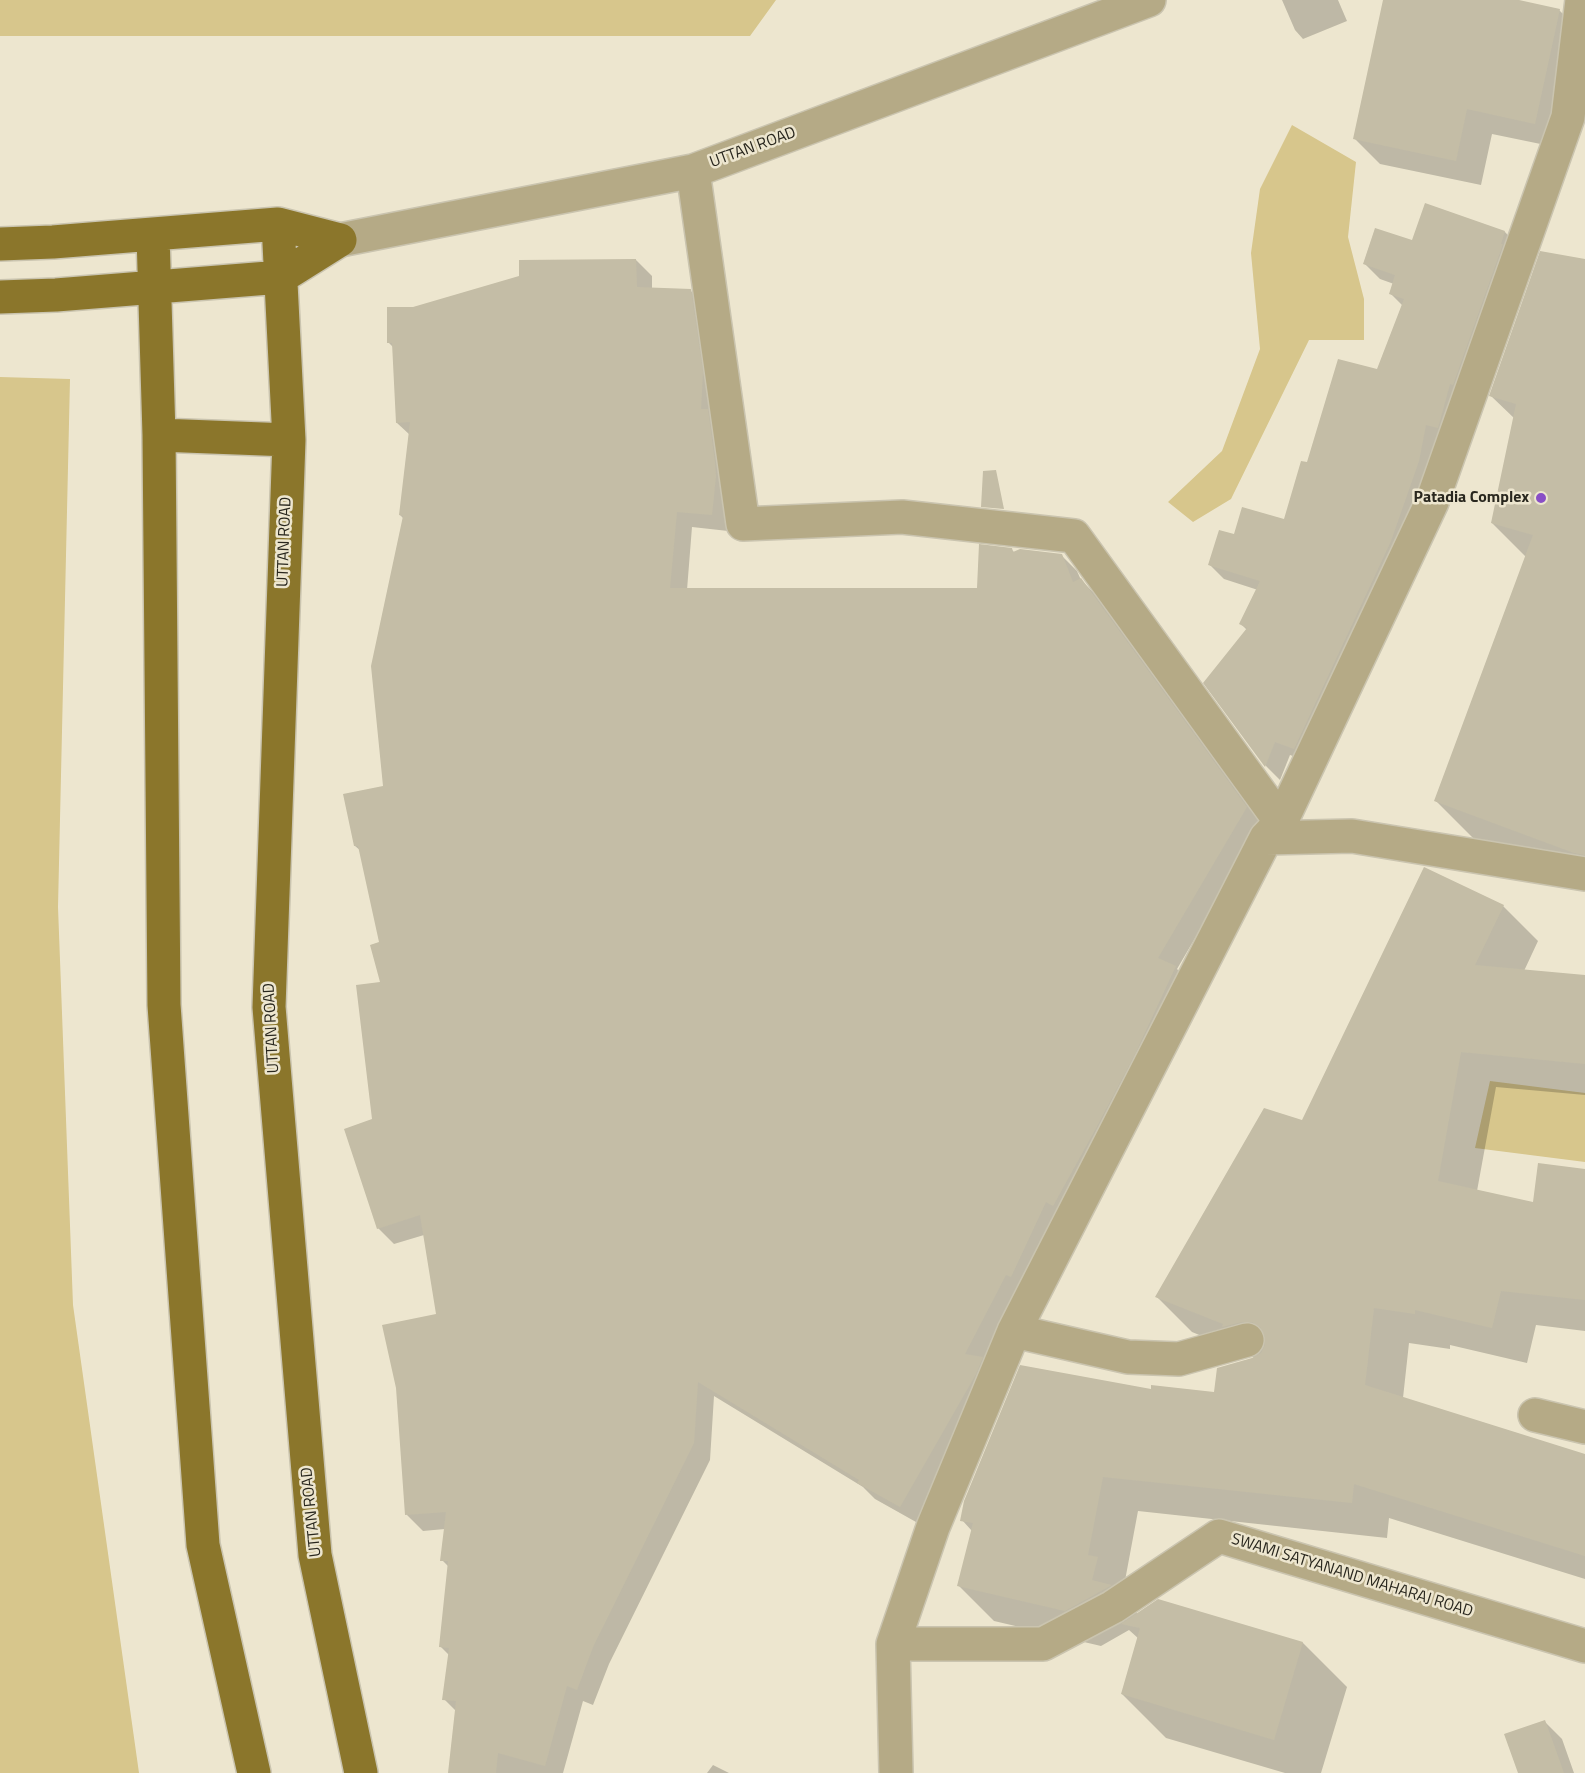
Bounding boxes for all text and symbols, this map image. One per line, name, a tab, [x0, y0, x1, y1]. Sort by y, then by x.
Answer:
street label: UTTAN ROAD	[707, 124, 799, 172]
place label: Patadia Complex	[1414, 488, 1529, 508]
marker: Patadia Complex	[1534, 491, 1548, 505]
street label: UTTAN ROAD	[274, 497, 296, 587]
street label: UTTAN ROAD	[260, 982, 284, 1074]
street label: UTTAN ROAD	[298, 1466, 326, 1558]
street label: SWAMI SATYANAND MAHARAJ ROAD	[1229, 1530, 1475, 1622]

